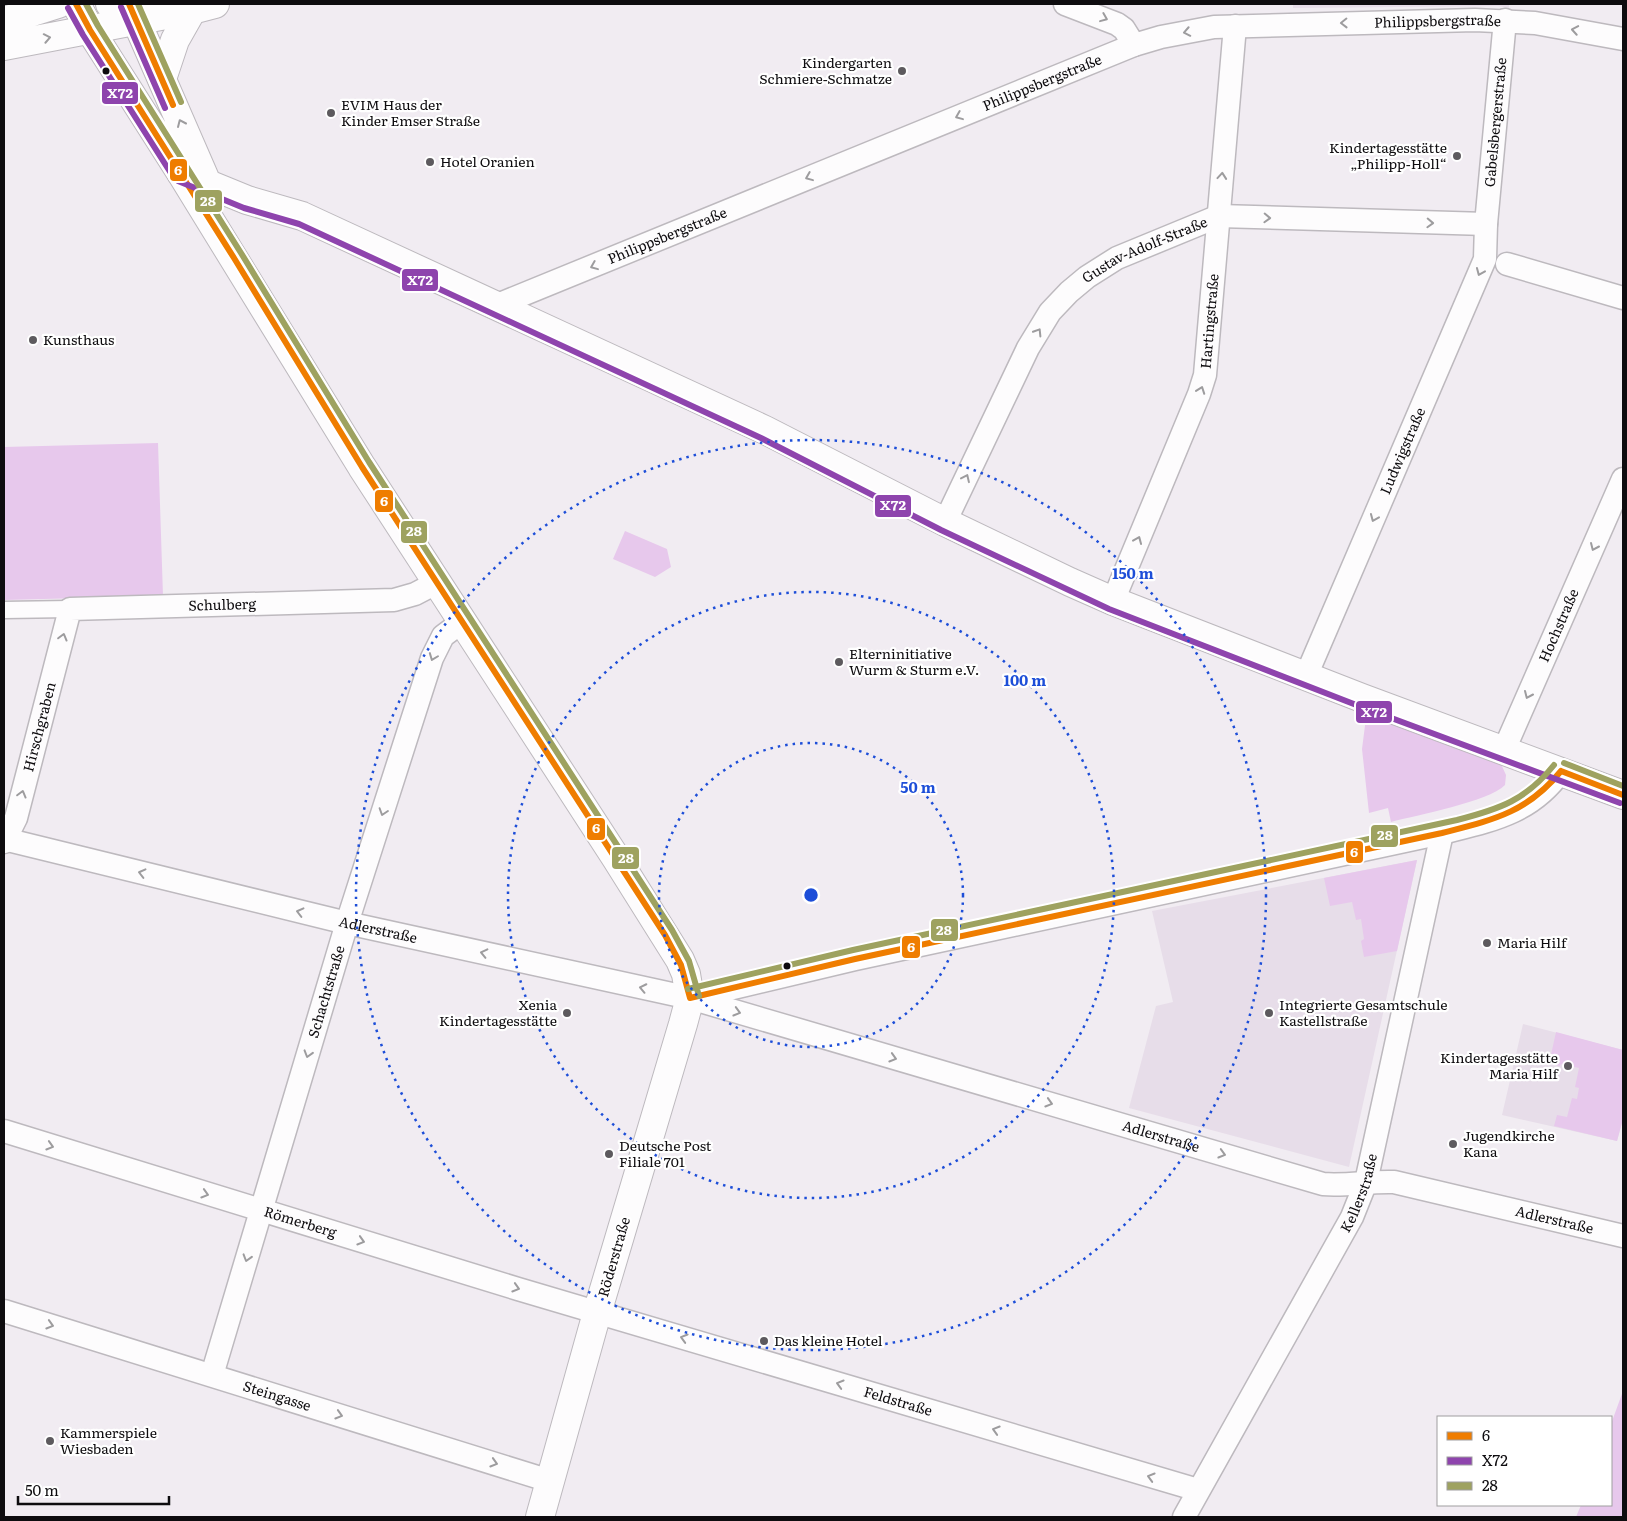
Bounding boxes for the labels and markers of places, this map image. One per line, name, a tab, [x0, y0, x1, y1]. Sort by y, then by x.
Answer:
place label: Kindergarten Schmiere-Schmatze	[759, 52, 892, 88]
marker: Kindergarten Schmiere-Schmatze	[896, 65, 908, 77]
unlabelled marker	[101, 66, 111, 76]
place label: EVIM Haus der Kinder Emser Straße	[341, 94, 480, 130]
marker: EVIM Haus der Kinder Emser Straße	[325, 107, 337, 119]
place label: Kindertagesstätte „Philipp-Holl“	[1329, 137, 1447, 173]
marker: Kindertagesstätte „Philipp-Holl“	[1451, 150, 1463, 162]
place label: Hotel Oranien	[440, 151, 535, 171]
marker: Hotel Oranien	[424, 156, 436, 168]
place label: Kunsthaus	[43, 329, 114, 349]
marker: Kunsthaus	[27, 334, 39, 346]
place label: Elterninitiative Wurm & Sturm e.V.	[849, 643, 979, 679]
marker: Elterninitiative Wurm & Sturm e.V.	[833, 656, 845, 668]
centre of rings	[802, 886, 820, 904]
place label: Maria Hilf	[1497, 932, 1568, 952]
marker: Maria Hilf	[1481, 937, 1493, 949]
unlabelled marker	[782, 961, 792, 971]
place label: Xenia Kindertagesstätte	[439, 994, 557, 1030]
place label: Integrierte Gesamtschule Kastellstraße	[1279, 994, 1448, 1030]
marker: Xenia Kindertagesstätte	[561, 1007, 573, 1019]
marker: Integrierte Gesamtschule Kastellstraße	[1263, 1007, 1275, 1019]
place label: Kindertagesstätte Maria Hilf	[1440, 1047, 1560, 1083]
marker: Kindertagesstätte Maria Hilf	[1562, 1060, 1574, 1072]
place label: Jugendkirche Kana	[1463, 1125, 1555, 1161]
place label: Deutsche Post Filiale 701	[619, 1135, 712, 1171]
marker: Jugendkirche Kana	[1447, 1138, 1459, 1150]
marker: Deutsche Post Filiale 701	[603, 1148, 615, 1160]
place label: Das kleine Hotel	[774, 1330, 883, 1350]
marker: Das kleine Hotel	[758, 1335, 770, 1347]
place label: Kammerspiele Wiesbaden	[60, 1422, 157, 1458]
marker: Kammerspiele Wiesbaden	[44, 1435, 56, 1447]

